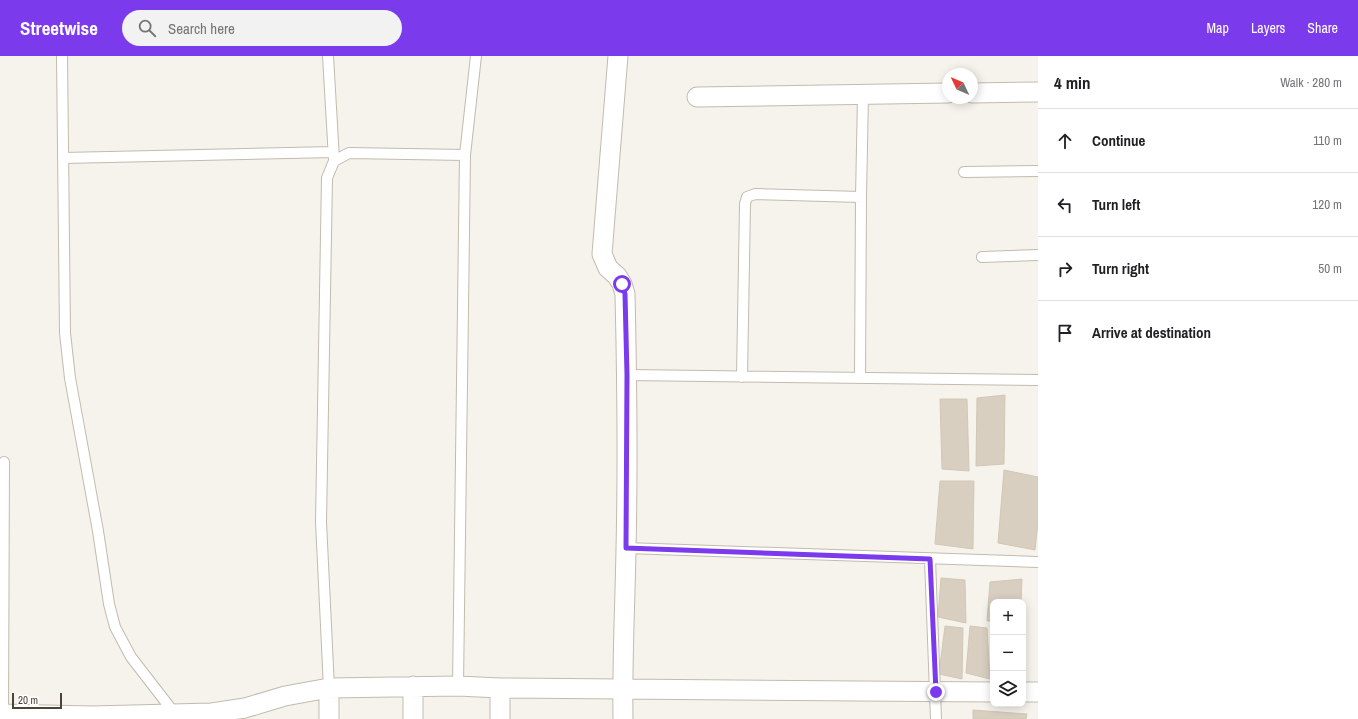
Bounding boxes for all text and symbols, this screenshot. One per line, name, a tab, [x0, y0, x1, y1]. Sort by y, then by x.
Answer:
search box	[122, 10, 402, 46]
text: Streetwise	[20, 15, 98, 41]
icon: search	[136, 17, 158, 39]
text: Search here	[168, 18, 235, 39]
text: Map	[1207, 19, 1229, 37]
text: Layers	[1251, 19, 1285, 37]
text: Share	[1307, 19, 1338, 37]
north arrow	[942, 68, 978, 104]
text: 4 min	[1054, 71, 1090, 94]
text: Walk · 280 m	[1280, 74, 1342, 91]
icon: ahead	[1054, 130, 1076, 152]
text: Continue	[1092, 130, 1145, 151]
text: 110 m	[1313, 132, 1342, 149]
icon: left	[1054, 194, 1076, 216]
text: Turn left	[1092, 194, 1140, 215]
text: 120 m	[1312, 196, 1342, 213]
icon: right	[1054, 258, 1076, 280]
text: Turn right	[1092, 258, 1149, 279]
text: 50 m	[1318, 260, 1342, 277]
route start	[613, 275, 631, 293]
icon: arrive	[1054, 322, 1076, 344]
text: Arrive at destination	[1092, 322, 1211, 343]
map controls	[990, 599, 1026, 707]
button: +	[990, 599, 1026, 635]
button: −	[990, 635, 1026, 671]
button: layers	[990, 671, 1026, 707]
route end	[927, 683, 945, 701]
scale bar	[12, 691, 62, 710]
text: 20 m	[18, 693, 38, 707]

